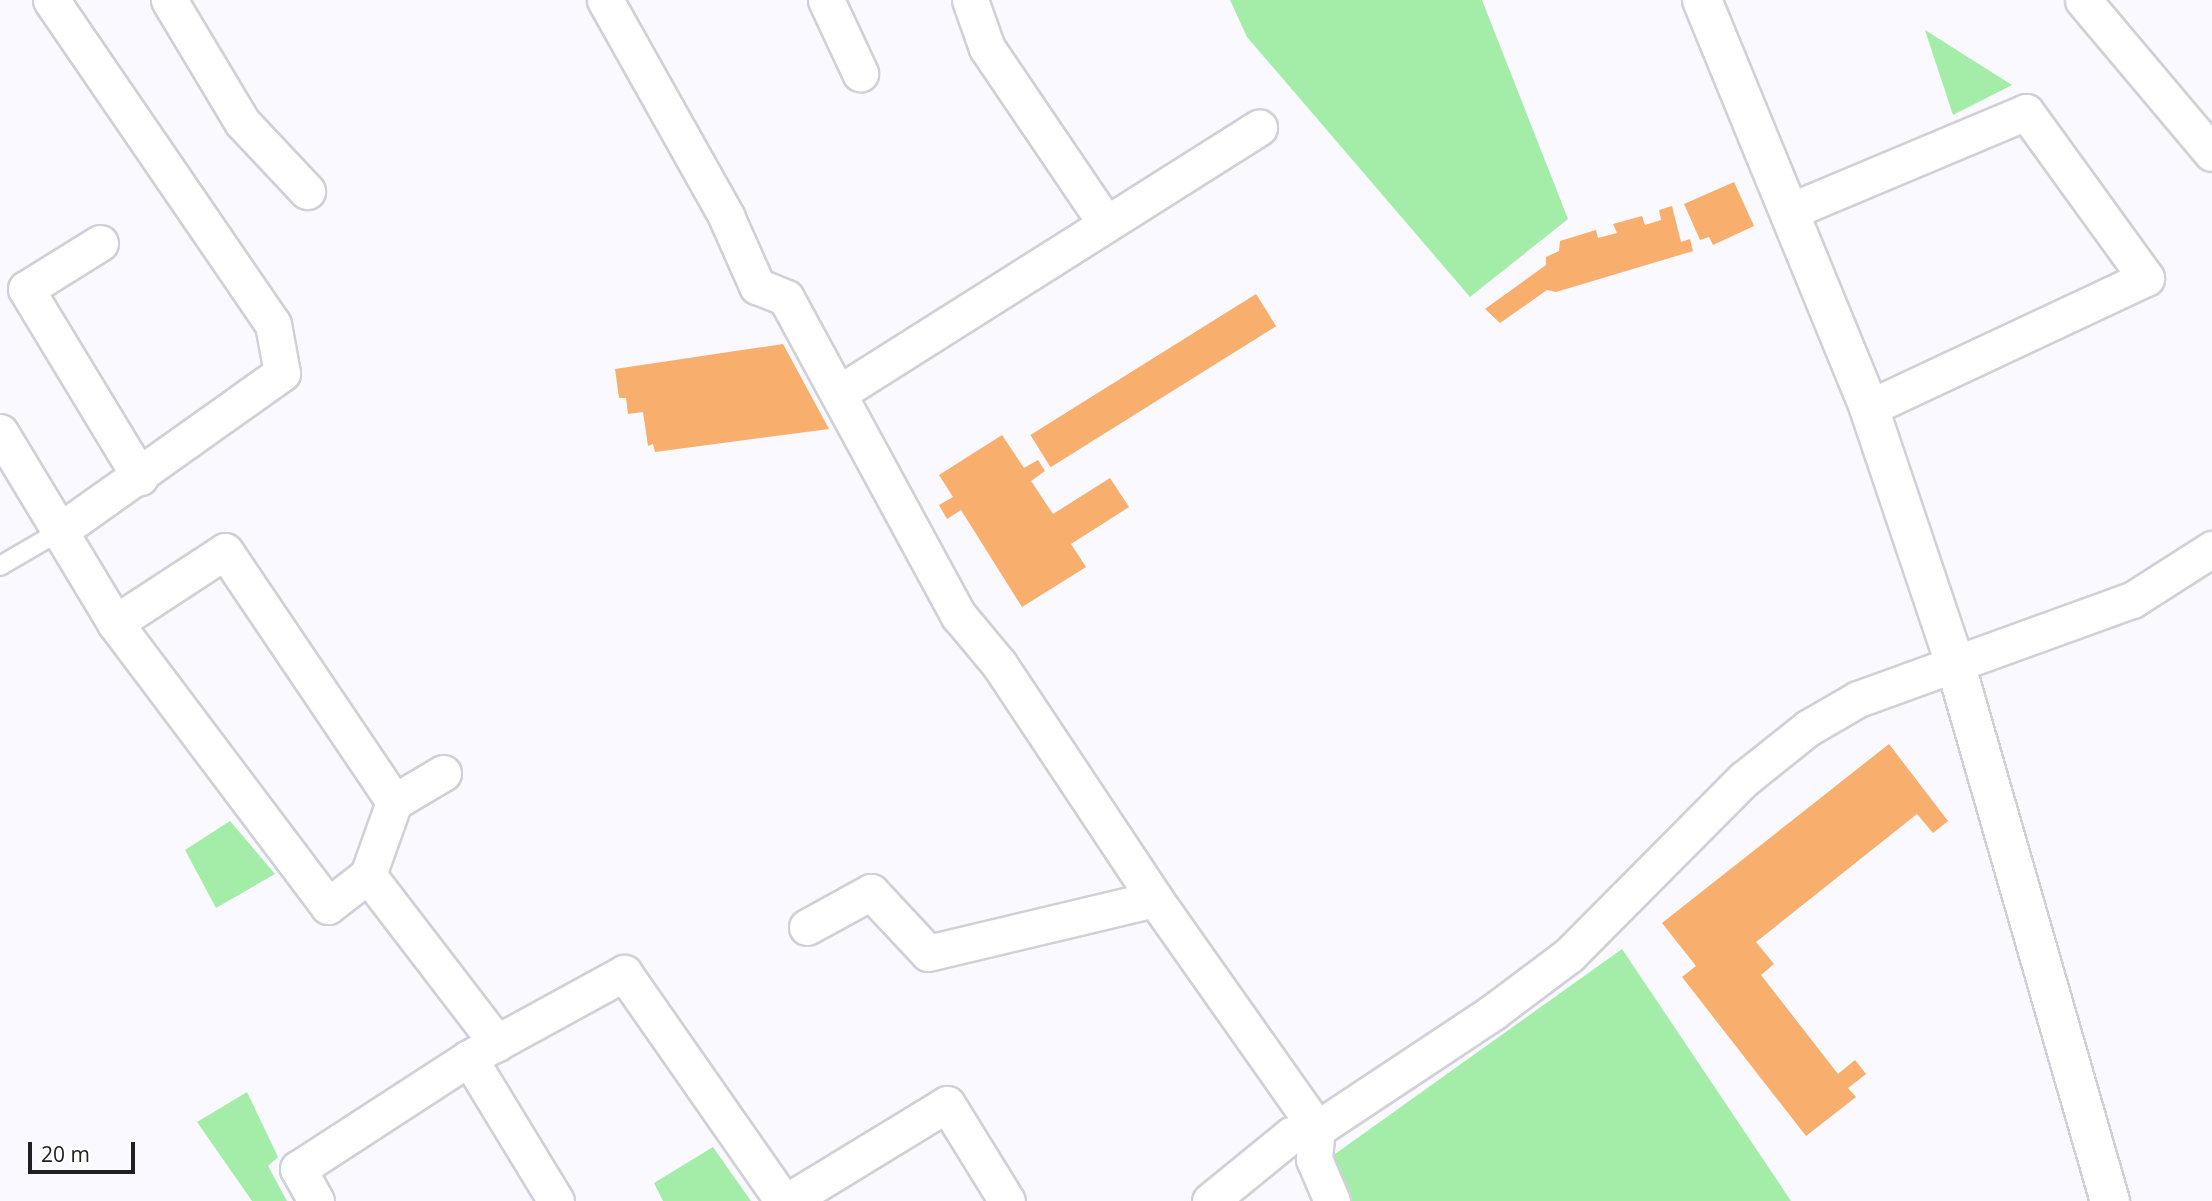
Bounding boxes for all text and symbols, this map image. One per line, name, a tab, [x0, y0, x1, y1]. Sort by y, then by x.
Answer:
scale bar	[32, 1128, 138, 1172]
text: 20 m	[41, 1140, 90, 1168]

